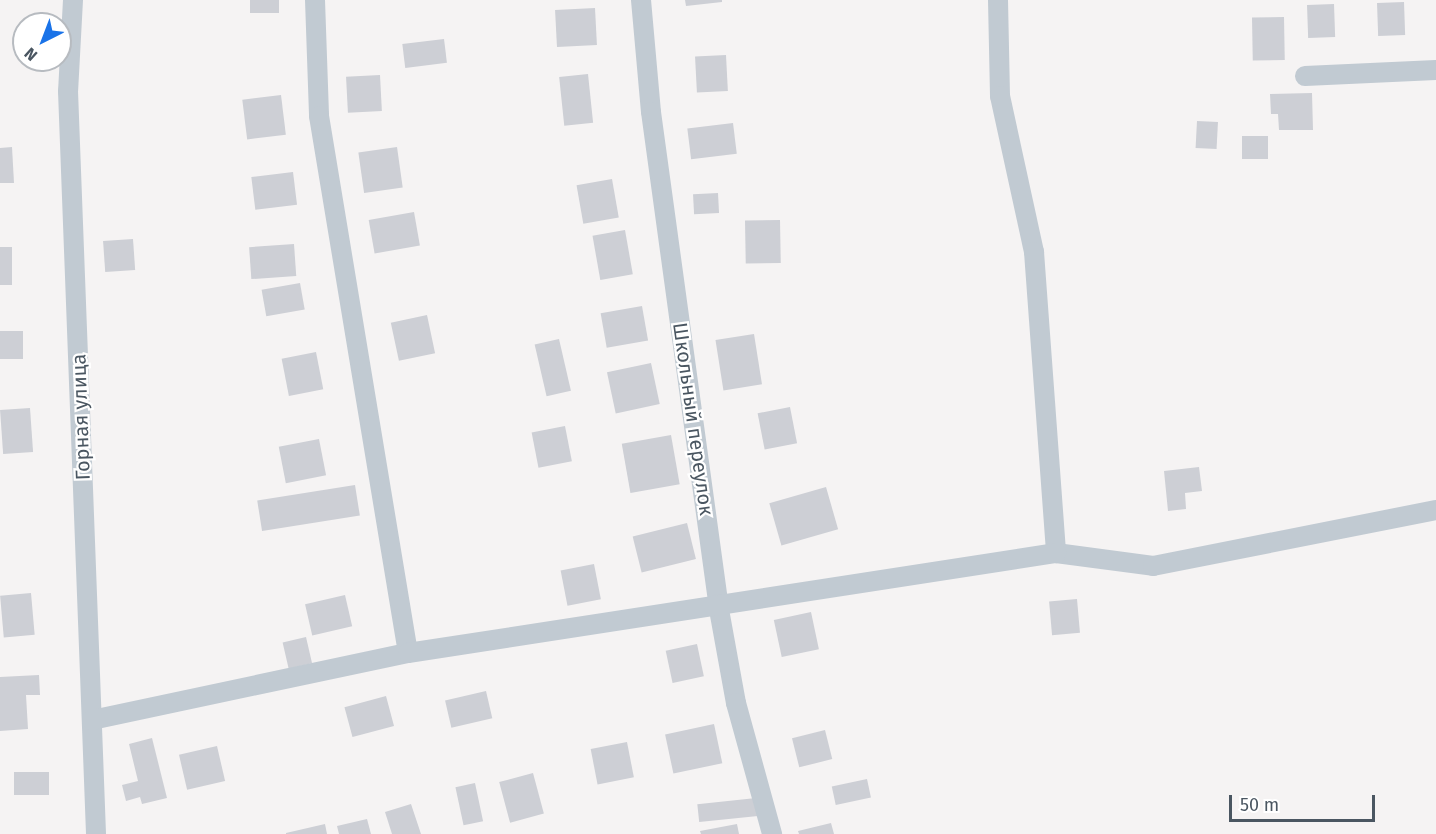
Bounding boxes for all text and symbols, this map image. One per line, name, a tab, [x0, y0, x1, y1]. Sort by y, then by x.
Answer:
north arrow	[12, 12, 72, 72]
text: N	[21, 44, 41, 65]
street label: Школьный переулок	[668, 321, 718, 517]
street label: Горная улица	[67, 353, 95, 481]
scale bar	[1232, 783, 1378, 821]
text: 50 m	[1240, 794, 1279, 816]

